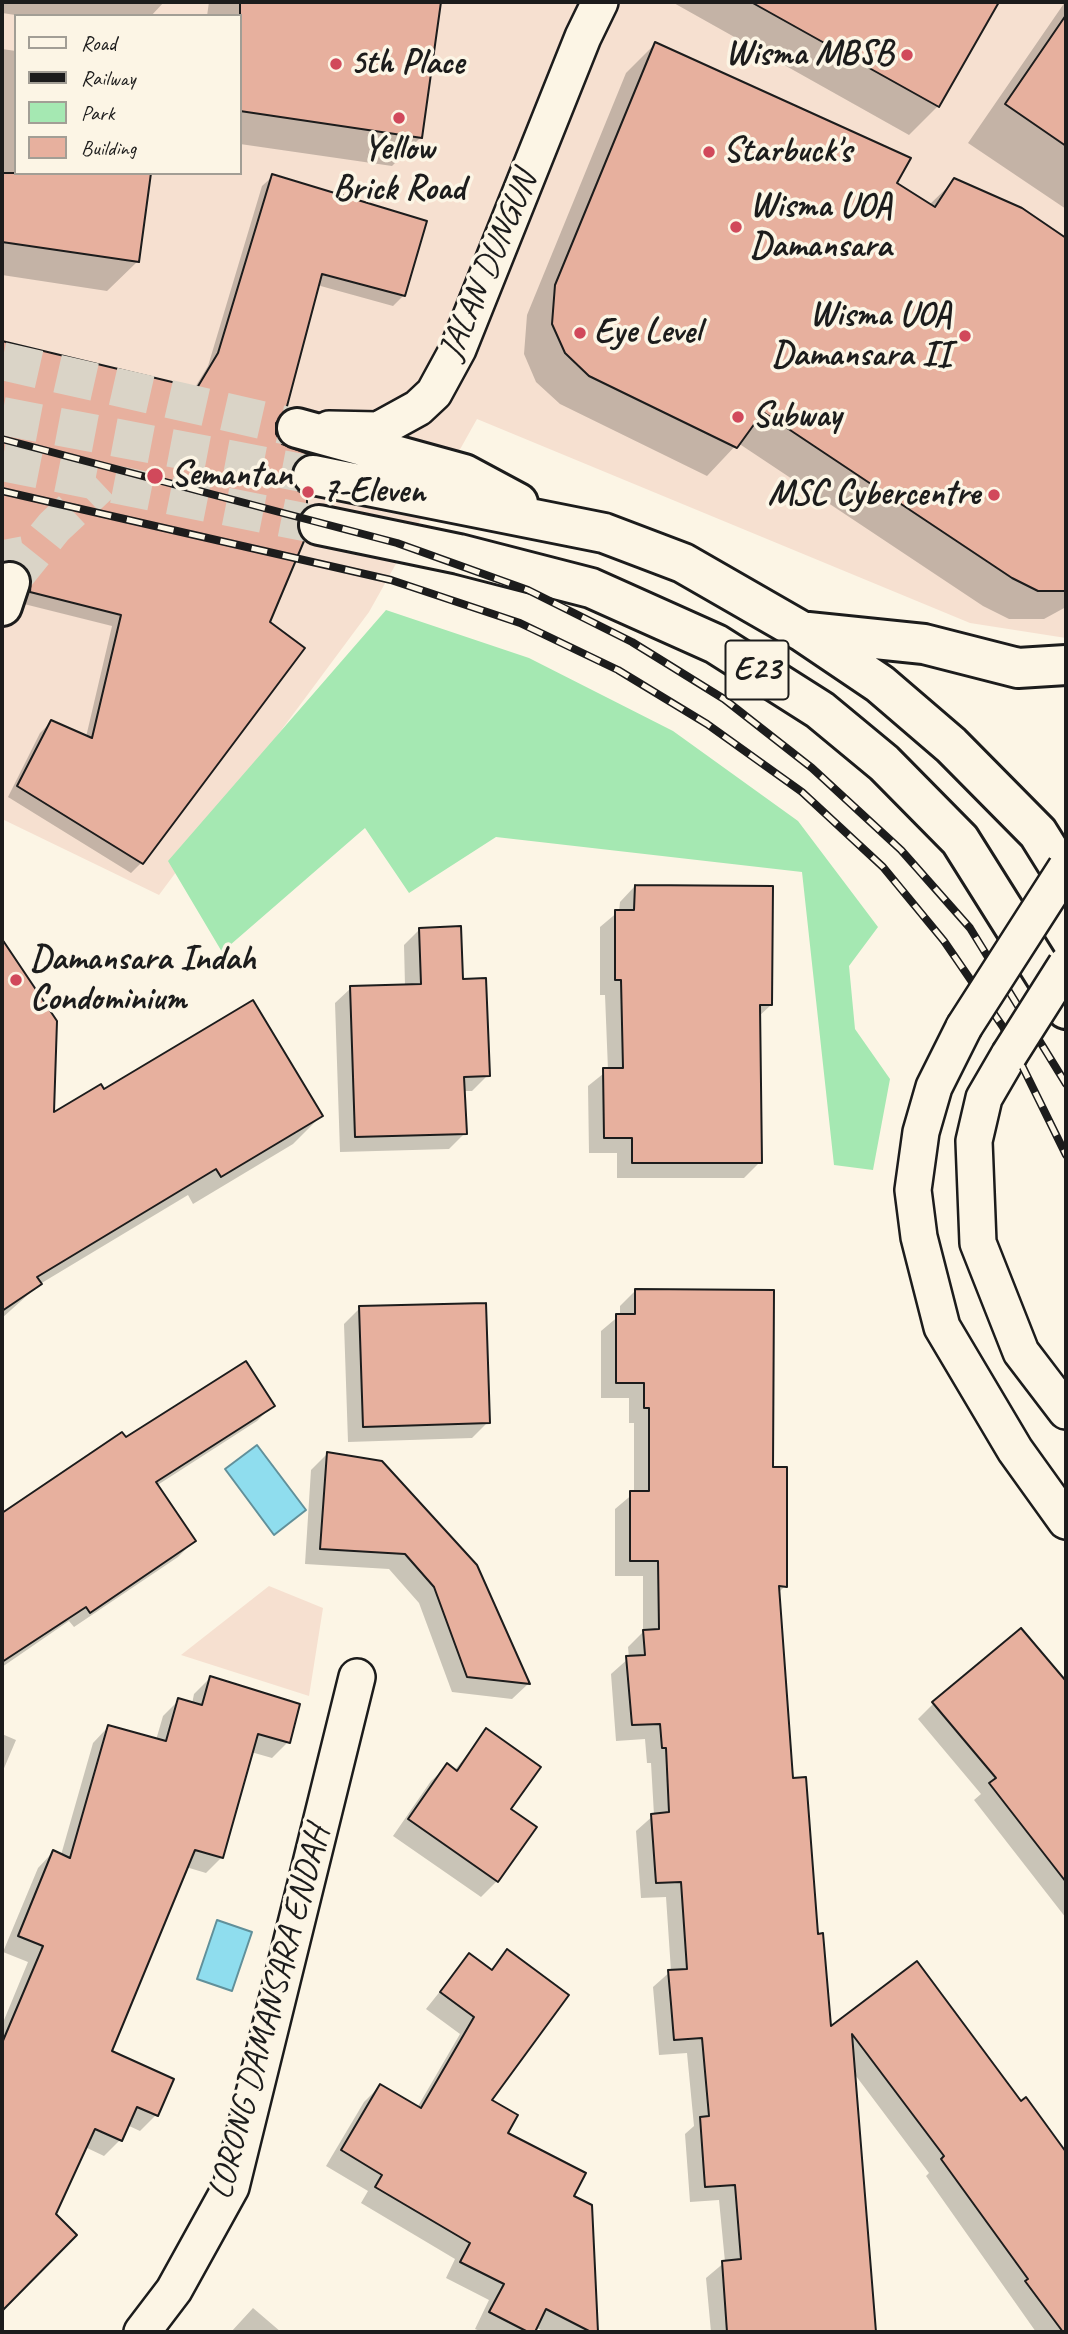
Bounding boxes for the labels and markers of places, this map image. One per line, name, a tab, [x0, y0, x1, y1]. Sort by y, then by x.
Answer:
place label: Wisma MBSB	[725, 34, 893, 76]
place label: 5th Place	[350, 43, 464, 85]
marker: Wisma MBSB	[899, 47, 915, 63]
marker: 5th Place	[328, 56, 344, 72]
marker: Yellow Brick Road	[391, 110, 407, 126]
place label: Yellow Brick Road	[333, 129, 465, 211]
place label: Starbuck's	[723, 131, 851, 173]
marker: Starbuck's	[701, 144, 717, 160]
place label: Wisma UOA Damansara	[750, 186, 891, 268]
marker: Wisma UOA Damansara	[728, 219, 744, 235]
place label: Wisma UOA Damansara II	[772, 295, 951, 377]
place label: Eye Level	[594, 312, 701, 354]
marker: Eye Level	[572, 325, 588, 341]
marker: Wisma UOA Damansara II	[957, 328, 973, 344]
place label: Subway	[752, 396, 841, 438]
marker: Subway	[730, 409, 746, 425]
place label: Semantan	[171, 455, 292, 497]
marker: Semantan	[145, 466, 165, 486]
place label: 7-Eleven	[322, 471, 425, 513]
place label: MSC Cybercentre	[768, 474, 980, 516]
marker: 7-Eleven	[300, 484, 316, 500]
marker: MSC Cybercentre	[986, 487, 1002, 503]
place label: Damansara Indah Condominium	[30, 939, 256, 1021]
marker: Damansara Indah Condominium	[8, 972, 24, 988]

